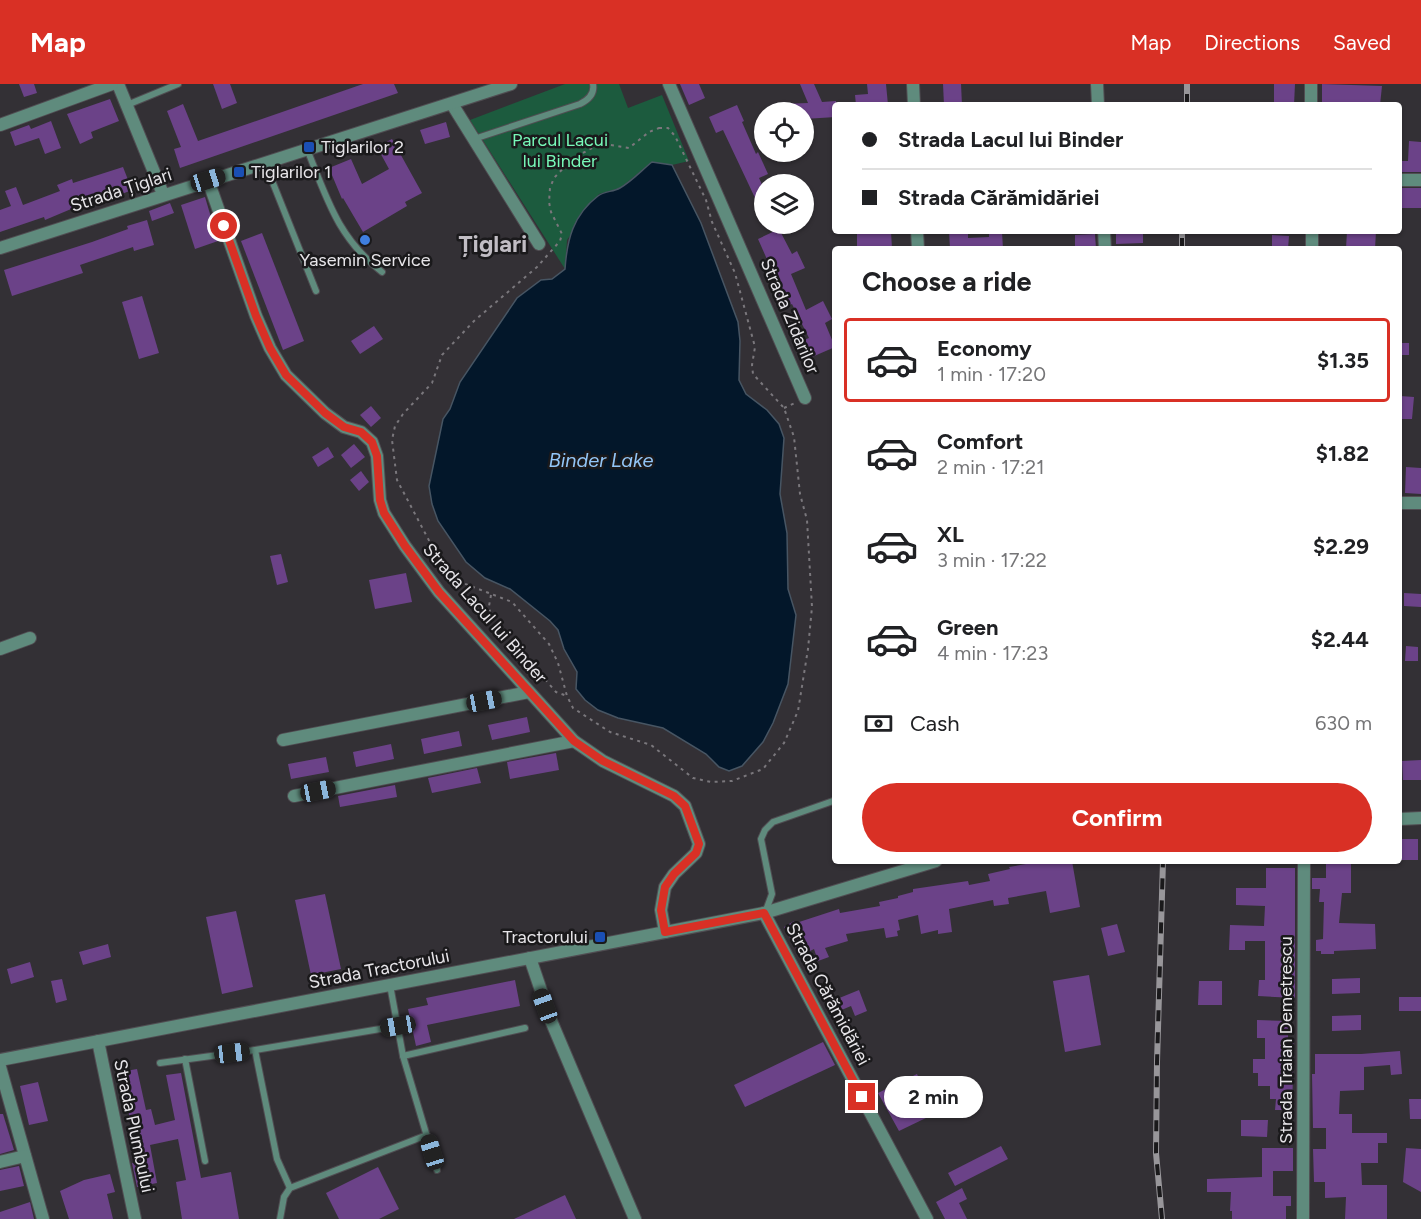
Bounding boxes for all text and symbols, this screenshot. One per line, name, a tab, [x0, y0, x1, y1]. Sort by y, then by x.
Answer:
text: Map	[30, 25, 86, 59]
text: Map	[1130, 30, 1171, 55]
text: Directions	[1204, 30, 1300, 55]
text: Saved	[1333, 30, 1391, 55]
map controls	[754, 102, 814, 234]
button: locate	[754, 102, 814, 162]
text: Strada Lacul lui Binder	[898, 126, 1123, 153]
park label: Parcul Lacui lui Binder	[512, 129, 608, 172]
place label: Tiglarilor 2	[321, 136, 404, 158]
marker: Tiglarilor 2	[302, 140, 316, 154]
place label: Tiglarilor 1	[251, 161, 331, 183]
street label: Strada Țiglari	[67, 163, 175, 217]
marker: Tiglarilor 1	[232, 165, 246, 179]
car	[188, 166, 228, 194]
button: layers	[754, 174, 814, 234]
text: Strada Cărămidăriei	[898, 184, 1100, 211]
route start	[210, 212, 237, 239]
district label: Țiglari	[459, 229, 527, 258]
marker: Yasemin Service	[358, 233, 372, 247]
place label: Yasemin Service	[299, 249, 431, 271]
street label: Strada Zidarilor	[756, 255, 824, 377]
text: Choose a ride	[862, 265, 1031, 298]
icon: car	[865, 333, 919, 387]
text: Economy	[937, 335, 1032, 362]
text: $1.35	[1317, 347, 1369, 374]
text: 1 min · 17:20	[937, 362, 1046, 386]
icon: car	[865, 426, 919, 480]
text: Comfort	[937, 428, 1023, 455]
text: $1.82	[1316, 440, 1369, 467]
water label: Binder Lake	[548, 448, 654, 472]
text: 2 min · 17:21	[937, 455, 1044, 479]
icon: car	[865, 519, 919, 573]
text: XL	[937, 521, 964, 548]
text: $2.29	[1313, 533, 1369, 560]
street label: Strada Lacul lui Binder	[418, 538, 552, 688]
text: 3 min · 17:22	[937, 548, 1047, 572]
icon: car	[865, 612, 919, 666]
text: Green	[937, 614, 999, 641]
text: $2.44	[1311, 626, 1369, 653]
text: 4 min · 17:23	[937, 641, 1048, 665]
car	[465, 689, 503, 713]
icon: cash	[862, 707, 895, 740]
text: Cash	[910, 710, 960, 737]
text: 630 m	[1315, 711, 1372, 735]
car	[299, 779, 337, 803]
button: Confirm	[862, 783, 1372, 852]
street label: Strada Cărămidăriei	[781, 919, 875, 1069]
place label: Tractorului	[502, 926, 588, 948]
marker: Tractorului	[593, 930, 607, 944]
street label: Strada Traian Demetrescu	[1275, 936, 1297, 1144]
street label: Strada Tractorului	[307, 945, 451, 993]
car	[530, 986, 560, 1026]
car	[379, 1014, 417, 1038]
car	[213, 1042, 251, 1064]
street label: Strada Plumbului	[109, 1057, 159, 1195]
callout: 2 min	[883, 1076, 982, 1118]
route end	[848, 1083, 875, 1110]
text: 2 min	[908, 1085, 959, 1109]
car	[418, 1132, 446, 1172]

